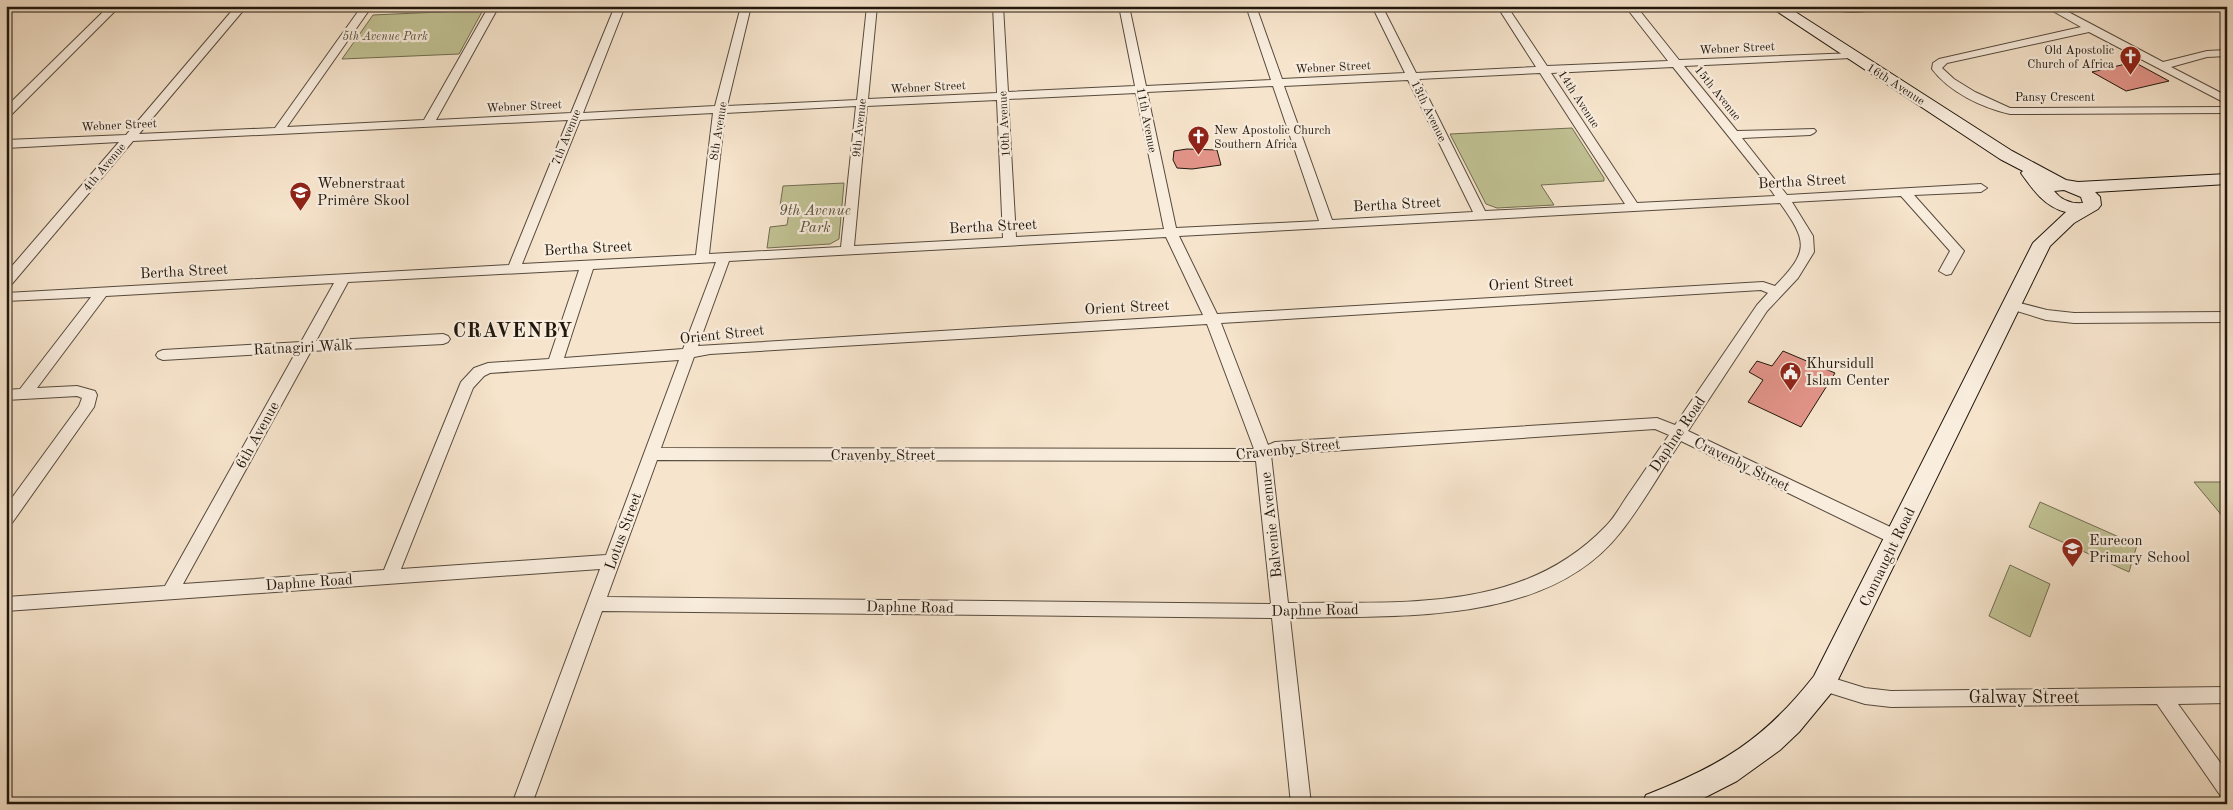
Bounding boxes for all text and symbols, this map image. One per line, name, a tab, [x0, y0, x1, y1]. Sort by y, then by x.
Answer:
park label: 5th Avenue Park	[342, 30, 428, 43]
street label: Webner Street	[1699, 41, 1775, 57]
place label: Old Apostolic Church of Africa	[2027, 45, 2114, 71]
church icon: Old Apostolic Church of Africa	[2118, 45, 2142, 76]
street label: Webner Street	[1295, 60, 1371, 76]
street label: 16th Avenue	[1864, 62, 1927, 108]
street label: 15th Avenue	[1692, 64, 1744, 123]
street label: 14th Avenue	[1555, 69, 1601, 131]
street label: 13th Avenue	[1408, 79, 1448, 144]
street label: Webner Street	[890, 80, 966, 96]
street label: 11th Avenue	[1134, 87, 1158, 154]
street label: 10th Avenue	[997, 90, 1013, 157]
street label: Pansy Crescent	[2015, 92, 2095, 104]
street label: 9th Avenue	[851, 98, 869, 158]
street label: Webner Street	[486, 99, 562, 115]
street label: 8th Avenue	[708, 101, 730, 161]
street label: 7th Avenue	[550, 107, 584, 167]
street label: Webner Street	[81, 118, 157, 134]
church icon: New Apostolic Church Southern Africa	[1186, 125, 1210, 156]
place label: New Apostolic Church Southern Africa	[1214, 125, 1331, 151]
street label: 4th Avenue	[81, 141, 129, 194]
street label: Bertha Street	[1758, 173, 1846, 192]
place label: Webnerstraat Primêre Skool	[317, 177, 410, 209]
school or university icon: Webnerstraat Primêre Skool	[289, 180, 313, 211]
street label: Bertha Street	[1353, 196, 1441, 215]
park label: 9th Avenue Park	[779, 204, 851, 236]
street label: Bertha Street	[949, 218, 1037, 237]
street label: Bertha Street	[544, 240, 632, 259]
street label: Bertha Street	[140, 263, 228, 282]
street label: Orient Street	[1488, 275, 1574, 294]
street label: Orient Street	[1084, 299, 1170, 318]
district label: CRAVENBY	[453, 322, 573, 342]
street label: Orient Street	[679, 324, 765, 347]
street label: Ratnagiri Walk	[253, 338, 353, 359]
place label: Khursidull Islam Center	[1806, 357, 1889, 389]
public building icon: Khursidull Islam Center	[1778, 360, 1802, 391]
street label: Daphne Road	[1648, 394, 1709, 475]
street label: 6th Avenue	[234, 400, 283, 472]
street label: Cravenby Street	[1691, 436, 1792, 495]
street label: Cravenby Street	[1235, 438, 1341, 463]
street label: Cravenby Street	[831, 449, 935, 464]
street label: Balvenie Avenue	[1259, 471, 1286, 579]
street label: Lotus Street	[603, 491, 645, 572]
street label: Connaught Road	[1858, 506, 1919, 610]
place label: Eurecon Primary School	[2089, 534, 2190, 566]
school or university icon: Eurecon Primary School	[2061, 537, 2085, 568]
street label: Daphne Road	[265, 573, 354, 594]
street label: Daphne Road	[866, 600, 954, 617]
street label: Daphne Road	[1271, 603, 1359, 620]
street label: Galway Street	[1969, 689, 2080, 707]

